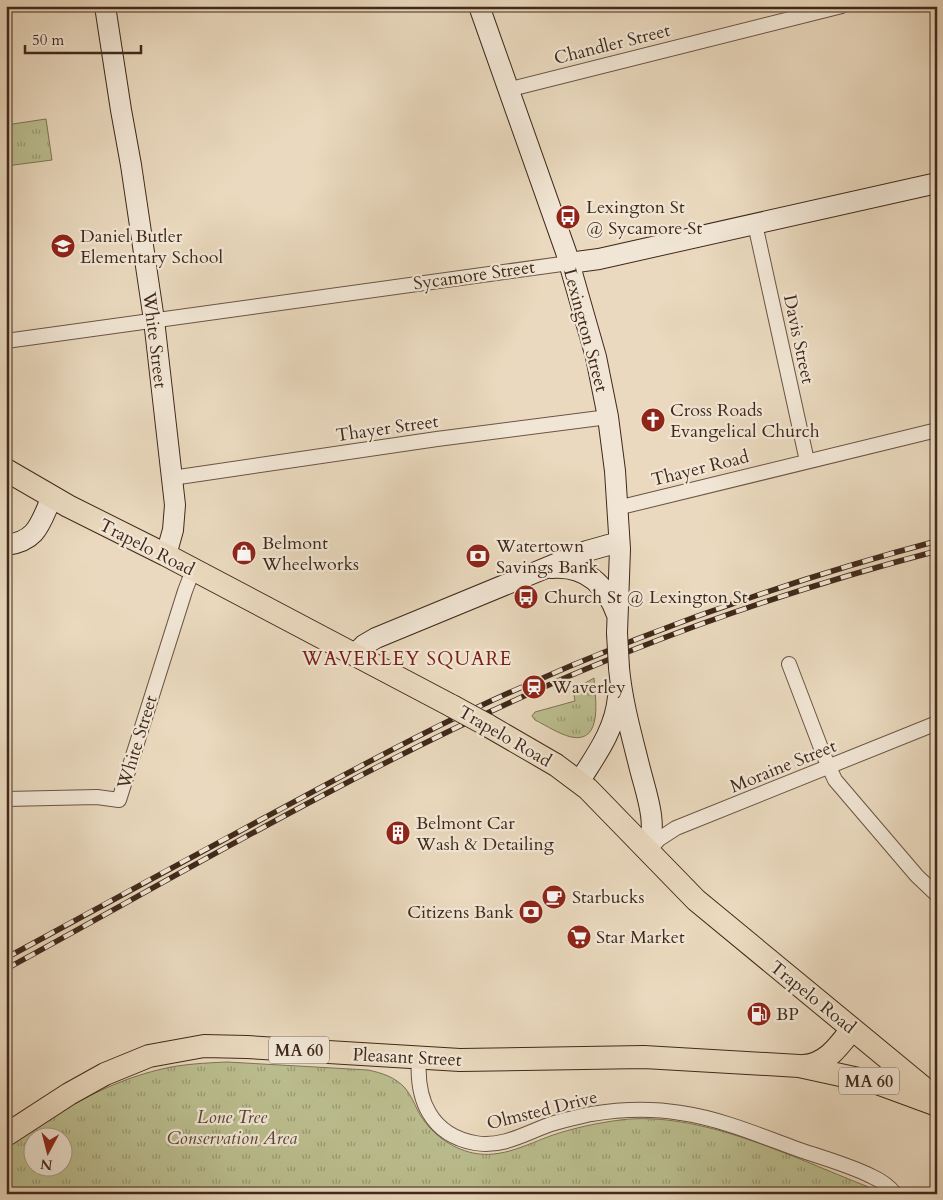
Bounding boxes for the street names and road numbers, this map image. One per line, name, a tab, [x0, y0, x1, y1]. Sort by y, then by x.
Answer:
street label: Chandler Street	[552, 18, 673, 71]
street label: Sycamore Street	[412, 255, 537, 296]
street label: Lexington Street	[557, 265, 614, 395]
street label: White Street	[136, 289, 173, 390]
street label: Davis Street	[777, 292, 820, 386]
street label: Thayer Street	[334, 409, 440, 448]
street label: Thayer Road	[649, 444, 752, 493]
street label: Trapelo Road	[95, 513, 199, 582]
street label: White Street	[111, 692, 164, 793]
street label: Trapelo Road	[453, 700, 556, 773]
street label: Moraine Street	[726, 734, 840, 799]
street label: Trapelo Road	[764, 955, 861, 1040]
road number: MA 60	[269, 1036, 329, 1064]
street label: Pleasant Street	[352, 1042, 462, 1073]
road number: MA 60	[839, 1068, 899, 1094]
street label: Olmsted Drive	[484, 1085, 600, 1136]

